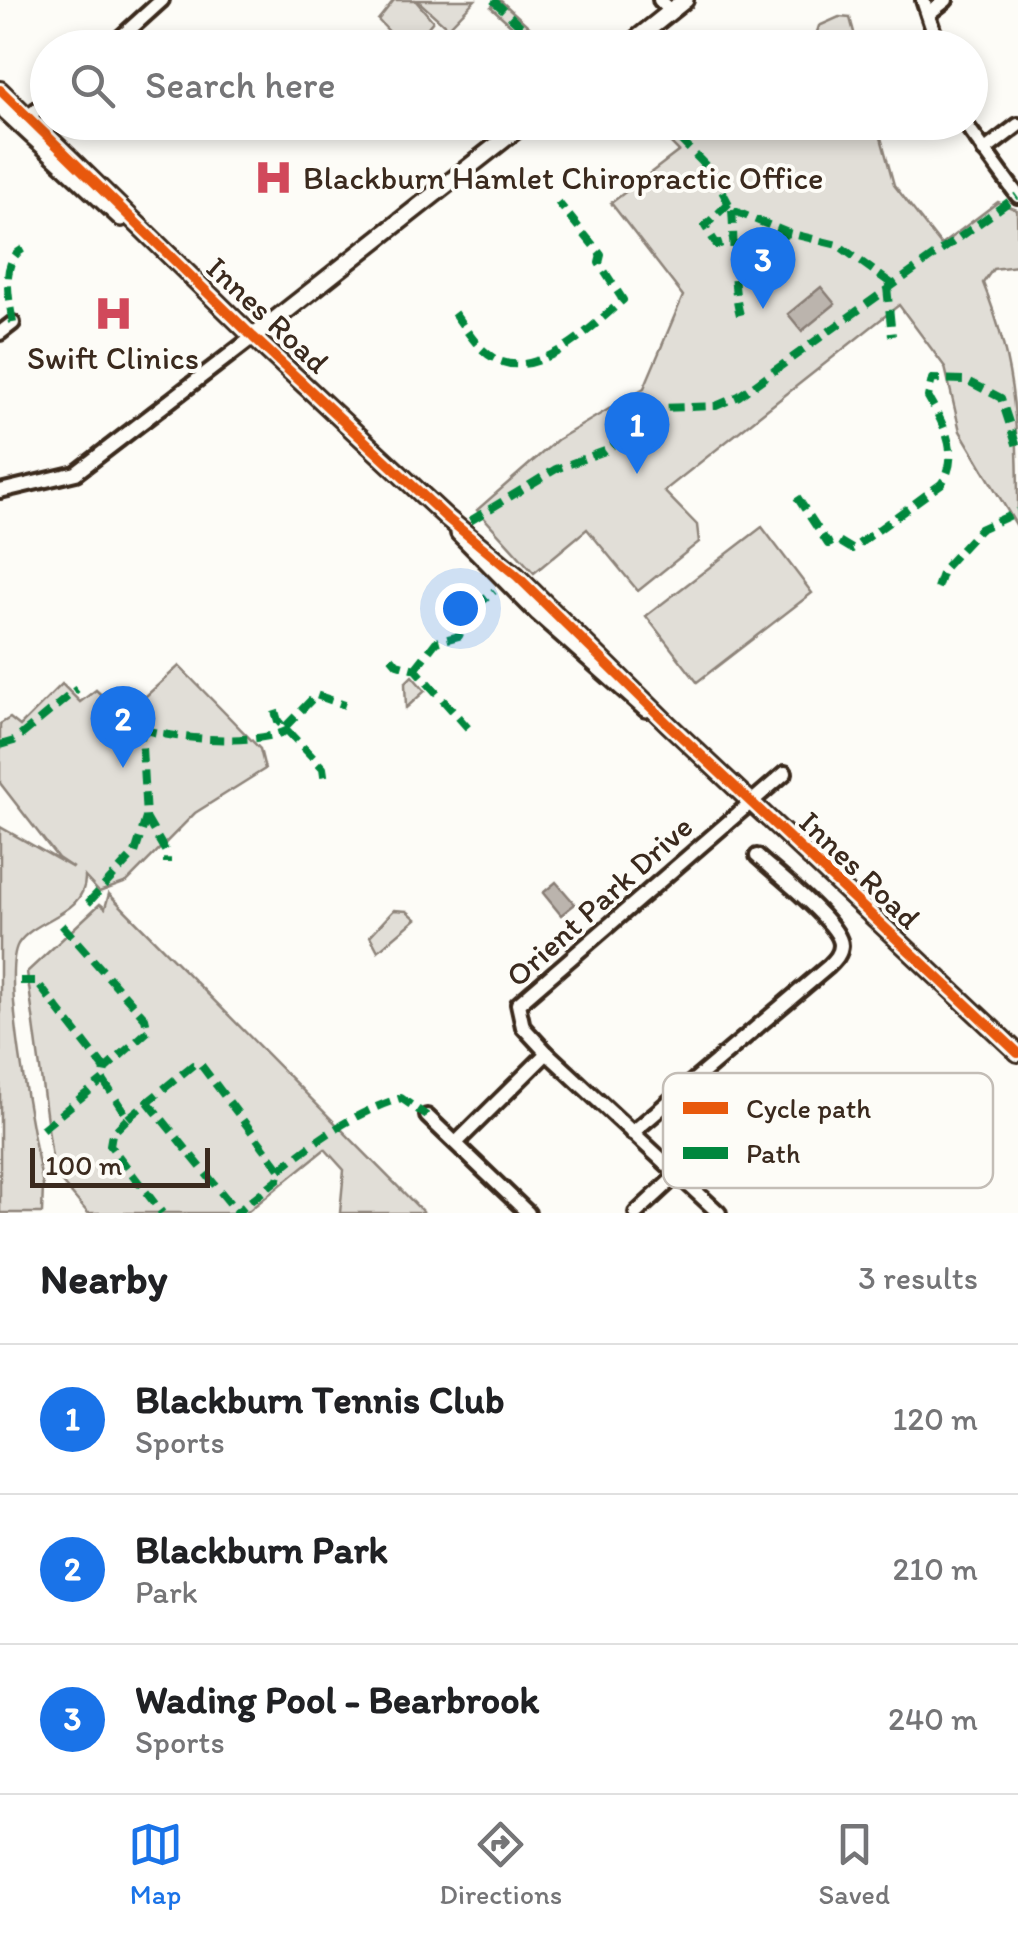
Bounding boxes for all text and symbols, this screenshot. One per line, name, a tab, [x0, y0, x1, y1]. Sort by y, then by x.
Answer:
search box	[30, 30, 988, 140]
icon: search	[65, 58, 120, 113]
text: Search here	[145, 62, 336, 108]
hospital icon: Blackburn Hamlet Chiropractic Office	[252, 157, 294, 199]
place label: Blackburn Hamlet Chiropractic Office	[303, 159, 824, 197]
pin: 3	[730, 226, 796, 309]
street label: Innes Road	[199, 249, 337, 382]
hospital icon: Swift Clinics	[92, 292, 134, 334]
place label: Swift Clinics	[27, 339, 199, 377]
pin: 1	[604, 392, 670, 474]
your location	[435, 583, 486, 634]
pin: 2	[90, 686, 156, 768]
street label: Innes Road	[791, 803, 929, 937]
street label: Orient Park Drive	[498, 807, 700, 995]
legend	[663, 1073, 993, 1188]
text: Cycle path	[746, 1091, 871, 1125]
text: Path	[746, 1136, 800, 1170]
scale bar	[30, 1143, 210, 1188]
text: 100 m	[45, 1148, 122, 1182]
text: Nearby	[40, 1253, 167, 1304]
text: 3 results	[858, 1259, 978, 1297]
text: Blackburn Tennis Club	[135, 1377, 504, 1423]
text: 1	[65, 1400, 80, 1438]
text: 120 m	[892, 1400, 978, 1438]
text: Sports	[135, 1423, 225, 1461]
text: Blackburn Park	[135, 1527, 388, 1573]
text: 2	[64, 1550, 81, 1588]
text: 210 m	[892, 1550, 978, 1588]
text: Park	[135, 1573, 198, 1611]
text: Wading Pool - Bearbrook	[135, 1677, 539, 1723]
text: 3	[64, 1700, 81, 1738]
text: 240 m	[888, 1700, 978, 1738]
text: Sports	[135, 1723, 225, 1761]
tab: Map	[128, 1817, 183, 1911]
tab: Directions	[439, 1817, 562, 1911]
tab: Saved	[818, 1817, 890, 1911]

